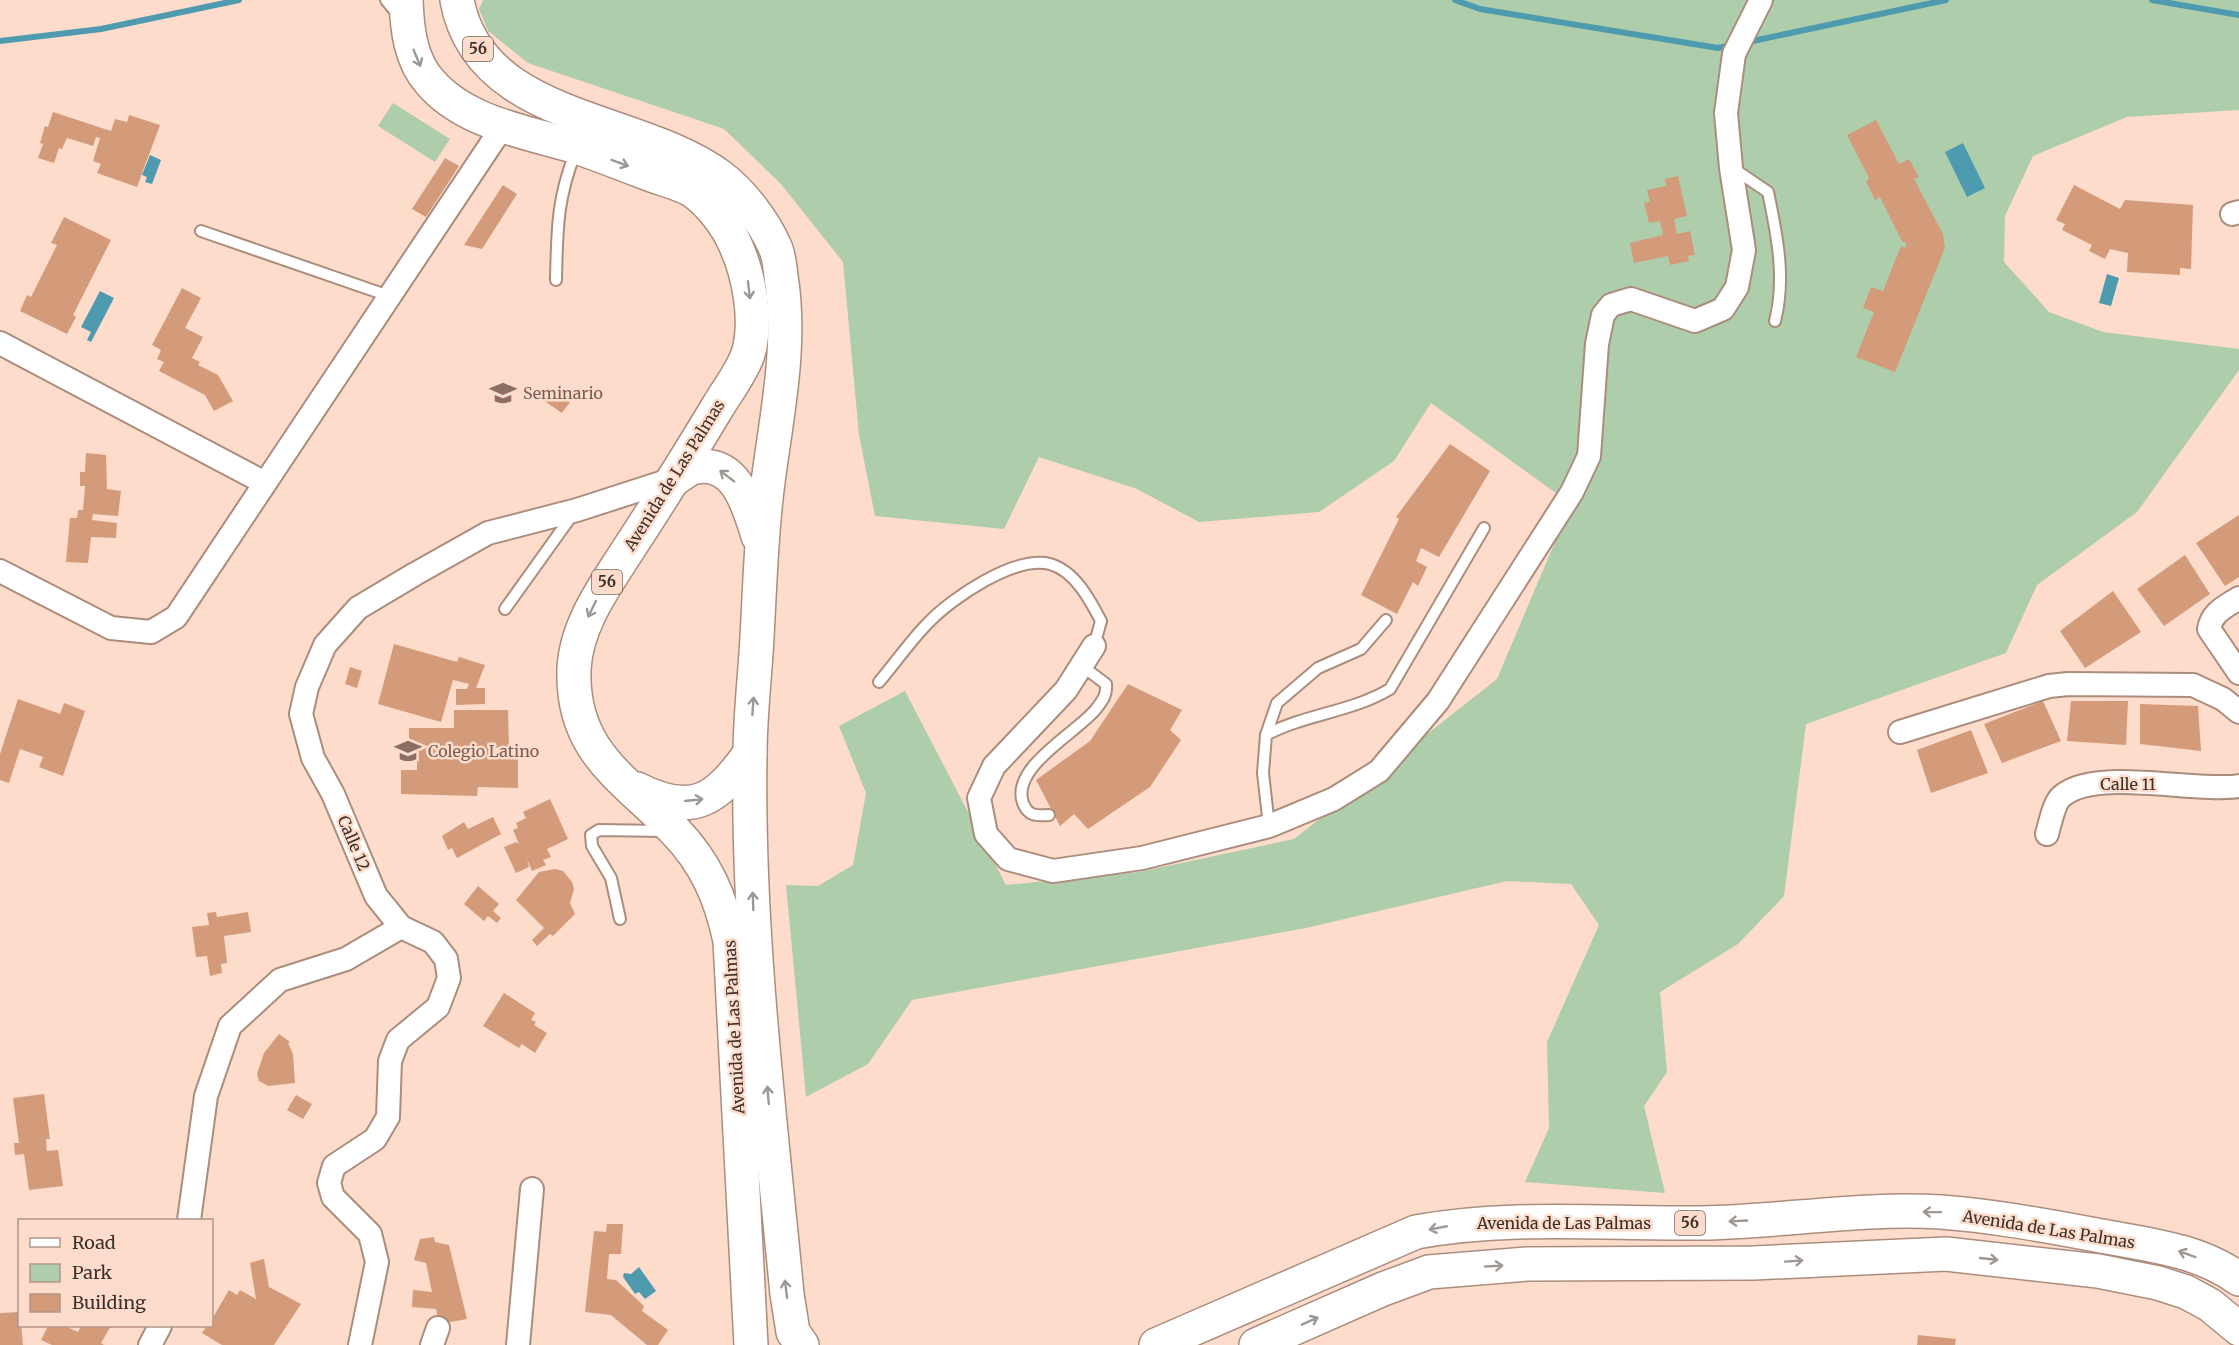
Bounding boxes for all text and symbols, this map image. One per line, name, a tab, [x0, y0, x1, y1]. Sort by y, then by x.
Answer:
road number: 56	[463, 37, 493, 61]
one-way arrow	[412, 48, 423, 66]
one-way arrow	[610, 159, 629, 170]
one-way arrow	[744, 280, 755, 300]
school or university icon: Seminario	[488, 378, 518, 408]
place label: Seminario	[523, 383, 603, 403]
street label: Avenida de Las Palmas	[619, 396, 729, 555]
one-way arrow	[720, 470, 736, 483]
road number: 56	[592, 570, 622, 594]
one-way arrow	[586, 600, 598, 618]
one-way arrow	[748, 697, 759, 717]
school or university icon: Colegio Latino	[393, 736, 423, 766]
place label: Colegio Latino	[428, 741, 539, 761]
street label: Calle 11	[2100, 774, 2156, 794]
one-way arrow	[684, 795, 704, 806]
street label: Calle 12	[333, 812, 375, 874]
one-way arrow	[748, 891, 759, 911]
street label: Avenida de Las Palmas	[719, 939, 749, 1115]
one-way arrow	[762, 1086, 773, 1106]
street label: Avenida de Las Palmas	[1960, 1205, 2137, 1253]
one-way arrow	[1923, 1206, 1943, 1218]
road number: 56	[1675, 1211, 1705, 1235]
street label: Avenida de Las Palmas	[1476, 1213, 1651, 1233]
one-way arrow	[1728, 1216, 1748, 1227]
legend	[18, 1219, 213, 1327]
one-way arrow	[1429, 1223, 1449, 1234]
text: Road	[72, 1231, 116, 1254]
one-way arrow	[2178, 1247, 2196, 1258]
one-way arrow	[1978, 1253, 1998, 1264]
one-way arrow	[1784, 1255, 1804, 1266]
one-way arrow	[1484, 1260, 1504, 1271]
text: Park	[72, 1261, 113, 1284]
one-way arrow	[781, 1280, 792, 1300]
text: Building	[72, 1291, 146, 1314]
one-way arrow	[1300, 1315, 1318, 1327]

